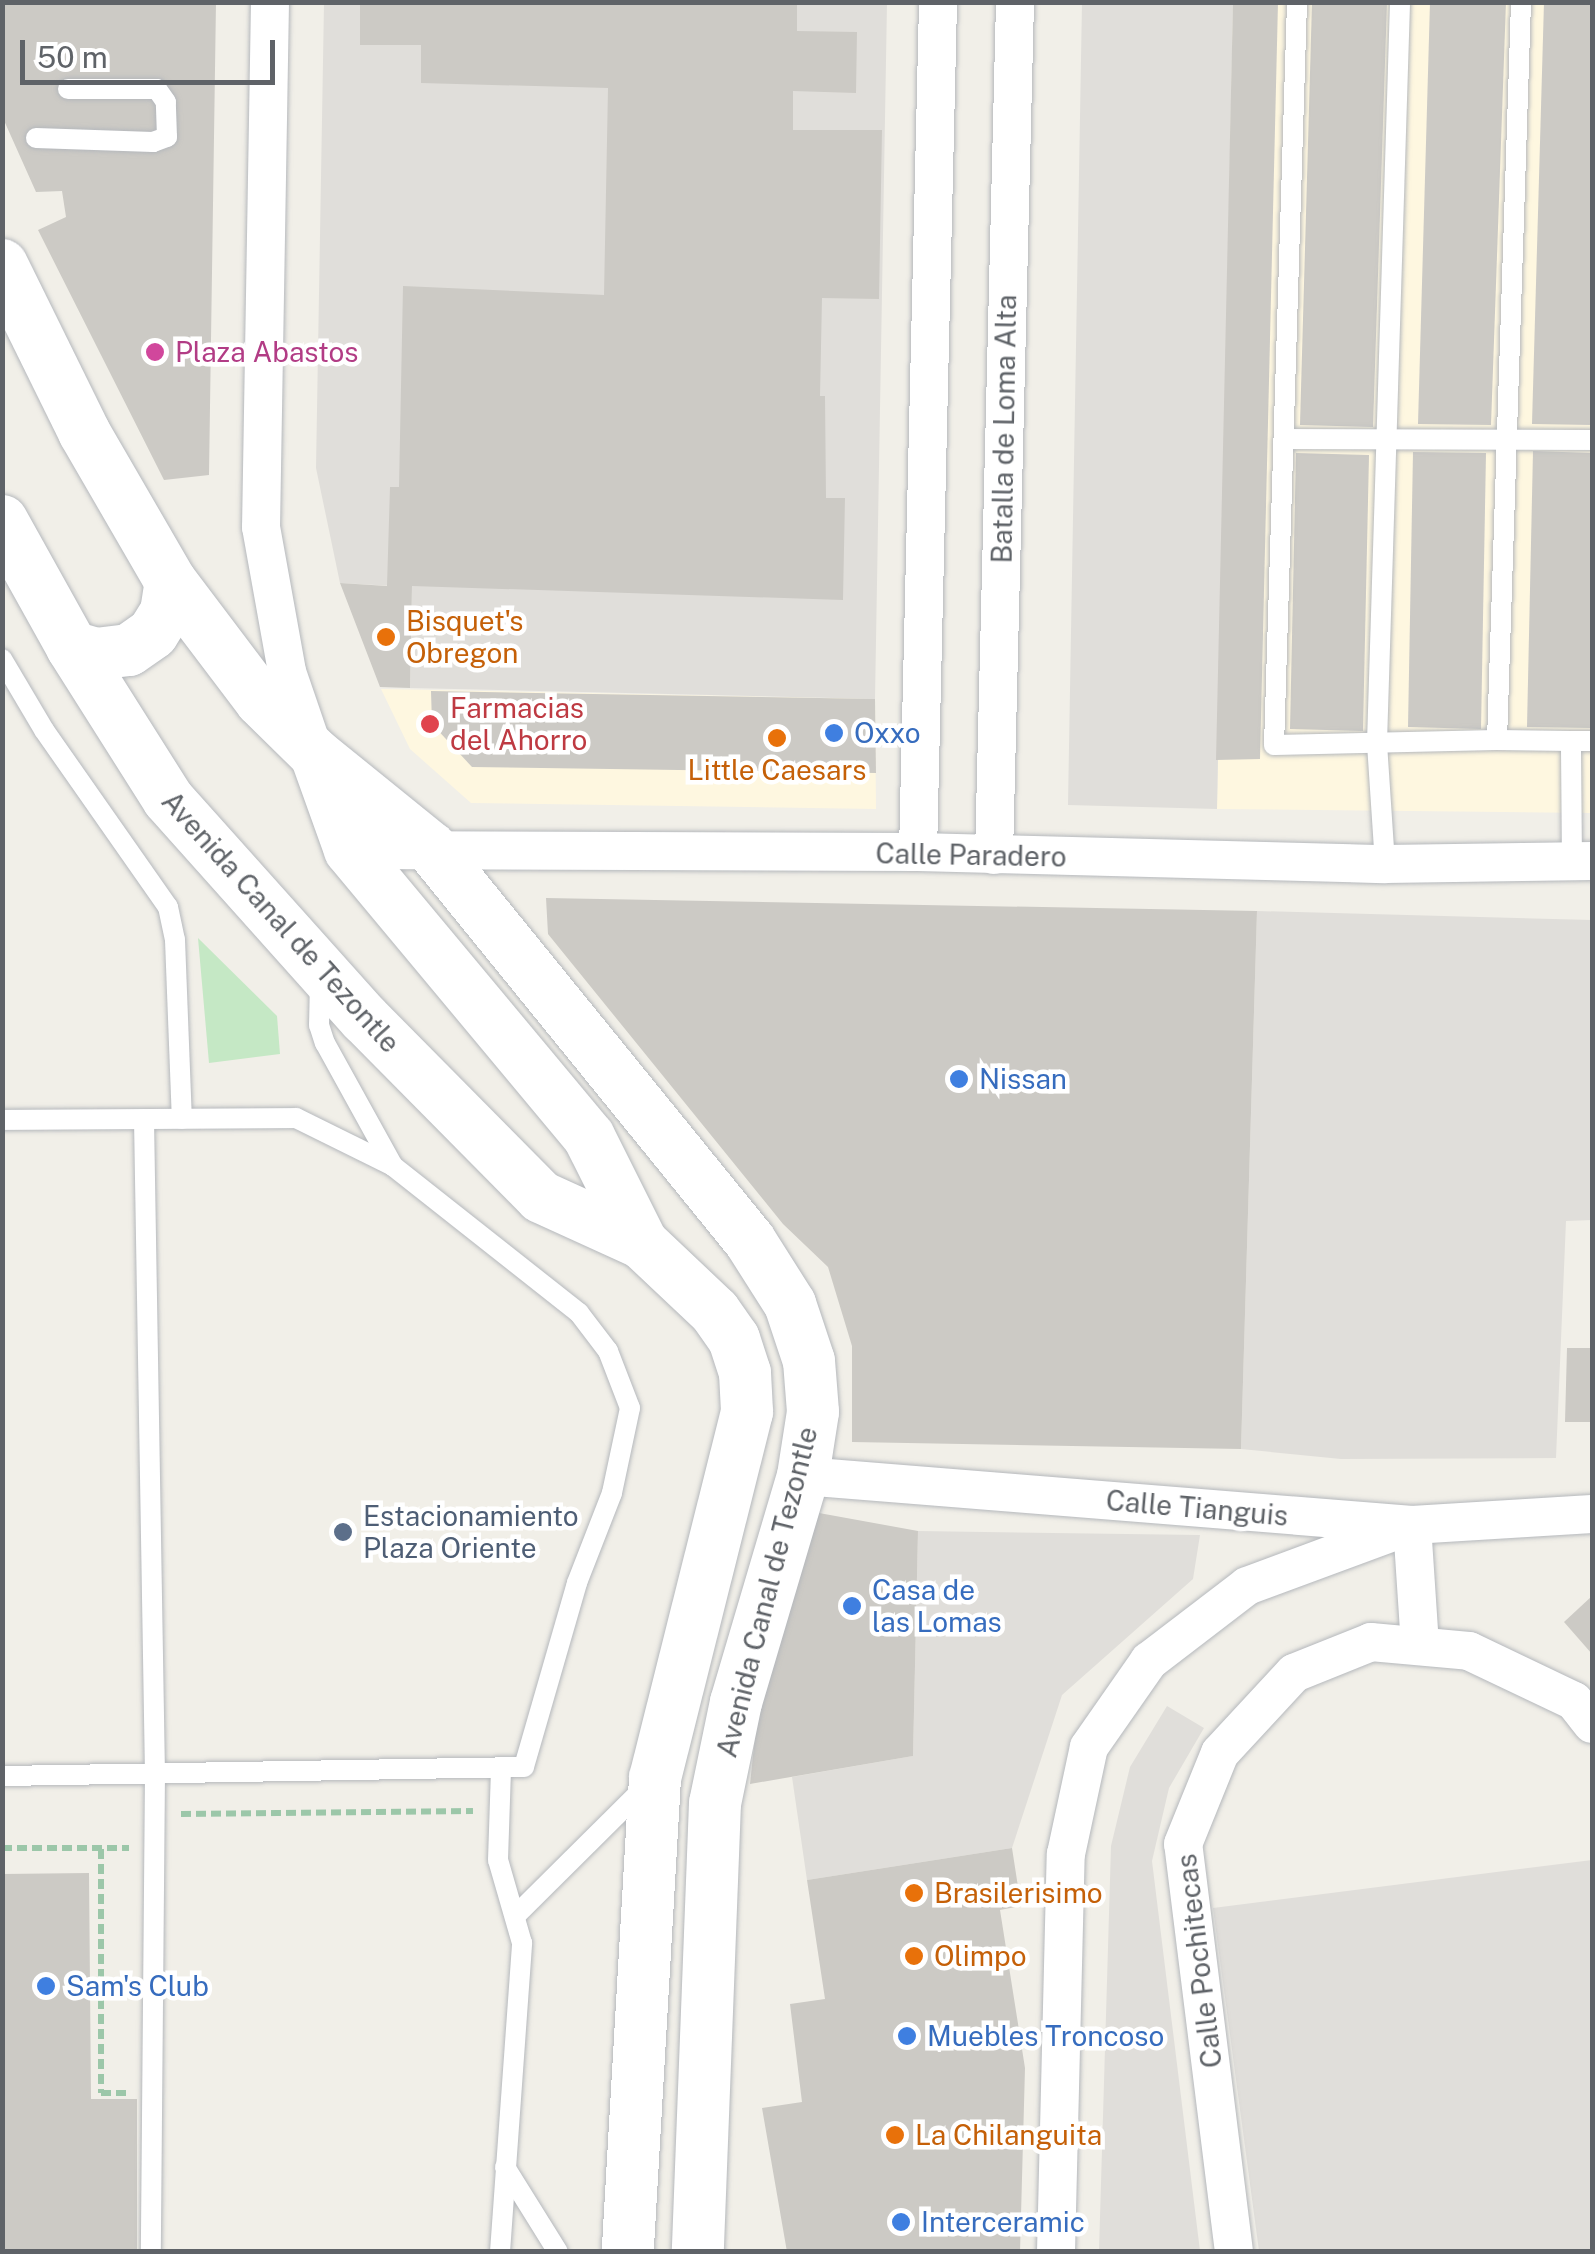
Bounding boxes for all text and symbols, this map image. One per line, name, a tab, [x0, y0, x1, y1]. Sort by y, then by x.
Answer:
scale bar	[25, 20, 280, 82]
text: 50 m	[37, 39, 108, 75]
street label: Batalla de Loma Alta	[985, 294, 1023, 564]
place label: Plaza Abastos	[175, 335, 359, 369]
marker: Plaza Abastos	[144, 341, 166, 363]
place label: Bisquet's Obregon	[406, 604, 523, 670]
marker: Bisquet's Obregon	[375, 626, 397, 648]
place label: Farmacias del Ahorro	[450, 691, 587, 757]
marker: Farmacias del Ahorro	[419, 713, 441, 735]
place label: Oxxo	[854, 716, 921, 750]
marker: Oxxo	[823, 722, 845, 744]
marker: Little Caesars	[766, 727, 788, 749]
place label: Little Caesars	[687, 753, 867, 787]
street label: Avenida Canal de Tezontle	[155, 784, 407, 1060]
street label: Calle Paradero	[875, 837, 1067, 873]
place label: Nissan	[979, 1062, 1067, 1096]
marker: Nissan	[948, 1068, 970, 1090]
street label: Avenida Canal de Tezontle	[710, 1423, 824, 1761]
street label: Calle Tianguis	[1104, 1483, 1290, 1533]
place label: Estacionamiento Plaza Oriente	[363, 1499, 579, 1565]
marker: Estacionamiento Plaza Oriente	[332, 1521, 354, 1543]
place label: Casa de las Lomas	[872, 1573, 1002, 1639]
marker: Casa de las Lomas	[841, 1595, 863, 1617]
street label: Calle Pochitecas	[1169, 1852, 1229, 2070]
place label: Brasilerisimo	[934, 1876, 1103, 1910]
marker: Brasilerisimo	[903, 1882, 925, 1904]
place label: Olimpo	[934, 1939, 1027, 1973]
marker: Olimpo	[903, 1945, 925, 1967]
place label: Sam's Club	[66, 1969, 209, 2003]
marker: Sam's Club	[35, 1975, 57, 1997]
place label: Muebles Troncoso	[927, 2019, 1164, 2053]
marker: Muebles Troncoso	[896, 2025, 918, 2047]
place label: La Chilanguita	[915, 2118, 1102, 2152]
marker: La Chilanguita	[884, 2124, 906, 2146]
place label: Interceramic	[921, 2205, 1085, 2239]
marker: Interceramic	[890, 2211, 912, 2233]

